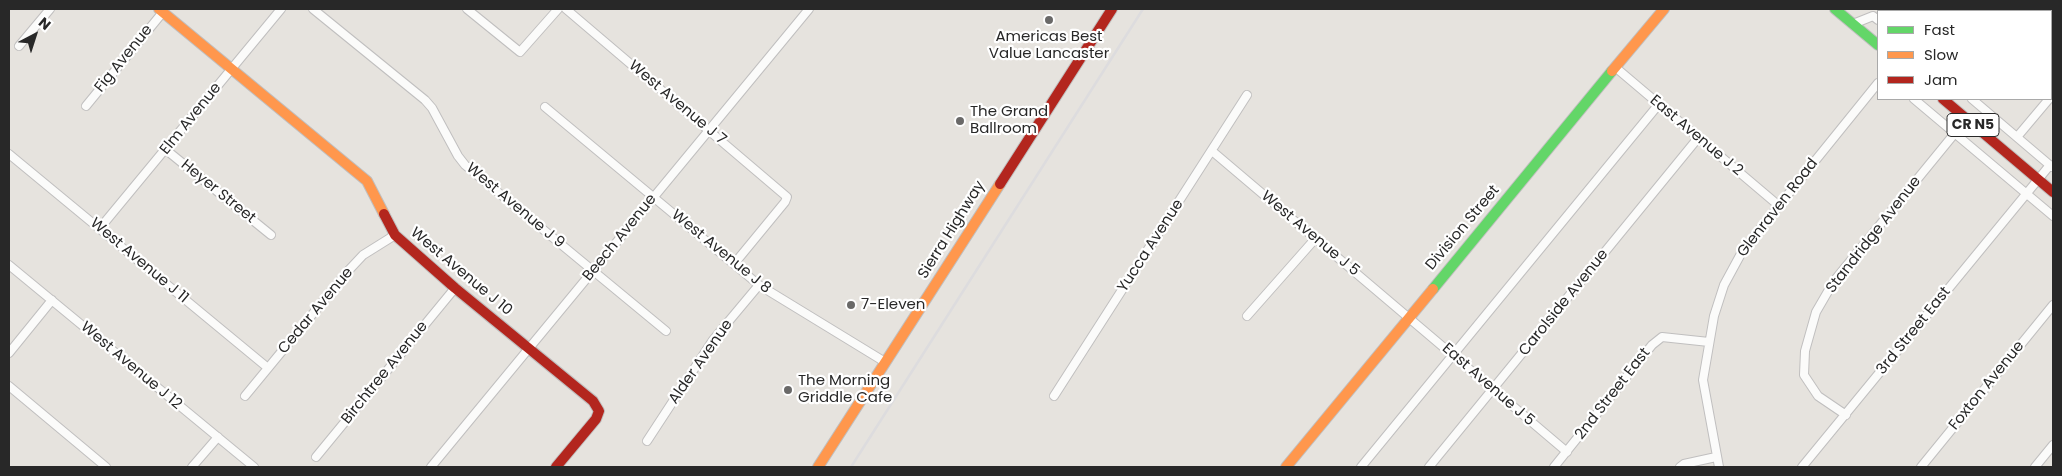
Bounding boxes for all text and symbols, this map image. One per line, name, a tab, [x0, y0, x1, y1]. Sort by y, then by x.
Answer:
north arrow	[10, 10, 60, 60]
legend	[1877, 10, 2052, 100]
text: N	[34, 12, 55, 35]
marker: Americas Best Value Lancaster	[1043, 14, 1055, 26]
text: Fast	[1924, 19, 1955, 40]
street label: Fig Avenue	[91, 22, 157, 96]
place label: Americas Best Value Lancaster	[989, 28, 1109, 63]
text: Slow	[1924, 44, 1958, 65]
street label: West Avenue J 7	[625, 57, 729, 149]
text: Jam	[1924, 69, 1958, 90]
street label: Elm Avenue	[157, 79, 225, 159]
street label: East Avenue J 2	[1646, 92, 1746, 180]
place label: The Grand Ballroom	[970, 103, 1048, 138]
road number: CR N5	[1947, 114, 1999, 136]
marker: The Grand Ballroom	[954, 115, 966, 127]
street label: Glenraven Road	[1734, 155, 1822, 261]
street label: Heyer Street	[177, 156, 259, 228]
street label: West Avenue J 9	[462, 160, 568, 252]
street label: Standridge Avenue	[1823, 173, 1925, 297]
street label: Sierra Highway	[915, 178, 989, 282]
street label: Division Street	[1422, 182, 1504, 274]
street label: West Avenue J 5	[1257, 188, 1363, 280]
street label: Beech Avenue	[579, 191, 661, 285]
street label: Yucca Avenue	[1114, 196, 1188, 296]
street label: West Avenue J 8	[668, 206, 774, 298]
street label: West Avenue J 11	[86, 215, 192, 307]
street label: West Avenue J 10	[406, 224, 516, 320]
street label: Carolside Avenue	[1516, 246, 1612, 360]
street label: Cedar Avenue	[275, 264, 357, 358]
street label: 3rd Street East	[1873, 284, 1955, 378]
place label: 7-Eleven	[861, 296, 925, 314]
marker: 7-Eleven	[845, 299, 857, 311]
street label: Alder Avenue	[665, 316, 737, 408]
street label: West Avenue J 12	[77, 318, 185, 414]
street label: Birchtree Avenue	[338, 318, 432, 428]
street label: Foxton Avenue	[1946, 338, 2028, 434]
street label: East Avenue J 5	[1438, 340, 1538, 430]
street label: 2nd Street East	[1572, 345, 1654, 443]
place label: The Morning Griddle Cafe	[798, 372, 892, 407]
marker: The Morning Griddle Cafe	[782, 384, 794, 396]

